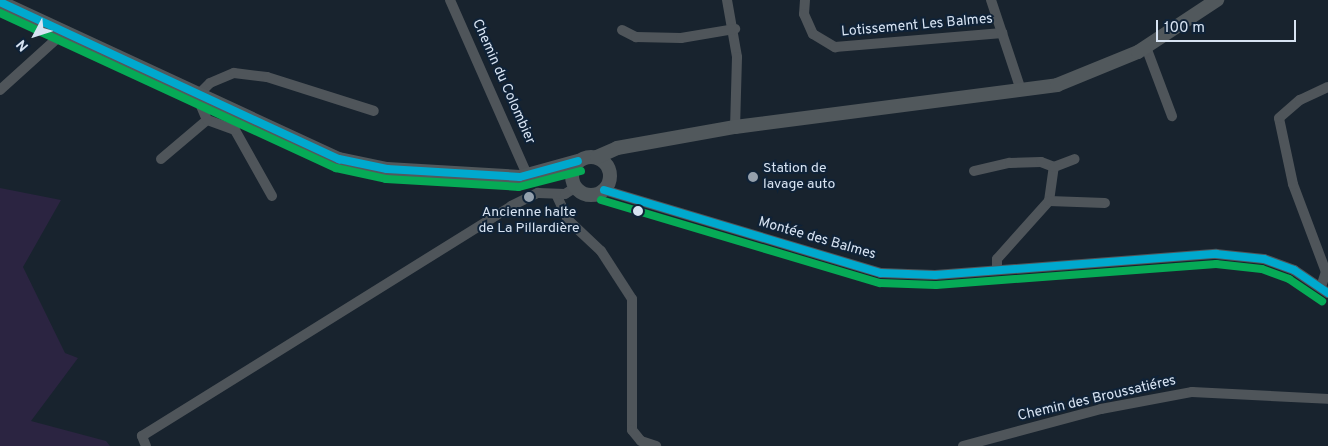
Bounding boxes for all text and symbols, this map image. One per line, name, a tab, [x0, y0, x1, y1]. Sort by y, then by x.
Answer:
north arrow	[10, 10, 60, 60]
scale bar	[1158, 10, 1298, 42]
street label: Lotissement Les Balmes	[840, 11, 994, 41]
street label: Chemin du Colombier	[468, 17, 538, 147]
text: 100 m	[1164, 19, 1205, 38]
text: N	[13, 36, 33, 54]
place label: Station de lavage auto	[763, 161, 835, 193]
marker: Station de lavage auto	[747, 171, 759, 183]
marker: Ancienne halte de La Pillardière	[523, 191, 535, 203]
place label: Ancienne halte de La Pillardière	[478, 205, 580, 238]
unlabelled marker	[633, 206, 643, 216]
street label: Montée des Balmes	[756, 214, 878, 264]
street label: Chemin des Broussatiéres	[1016, 373, 1178, 425]

